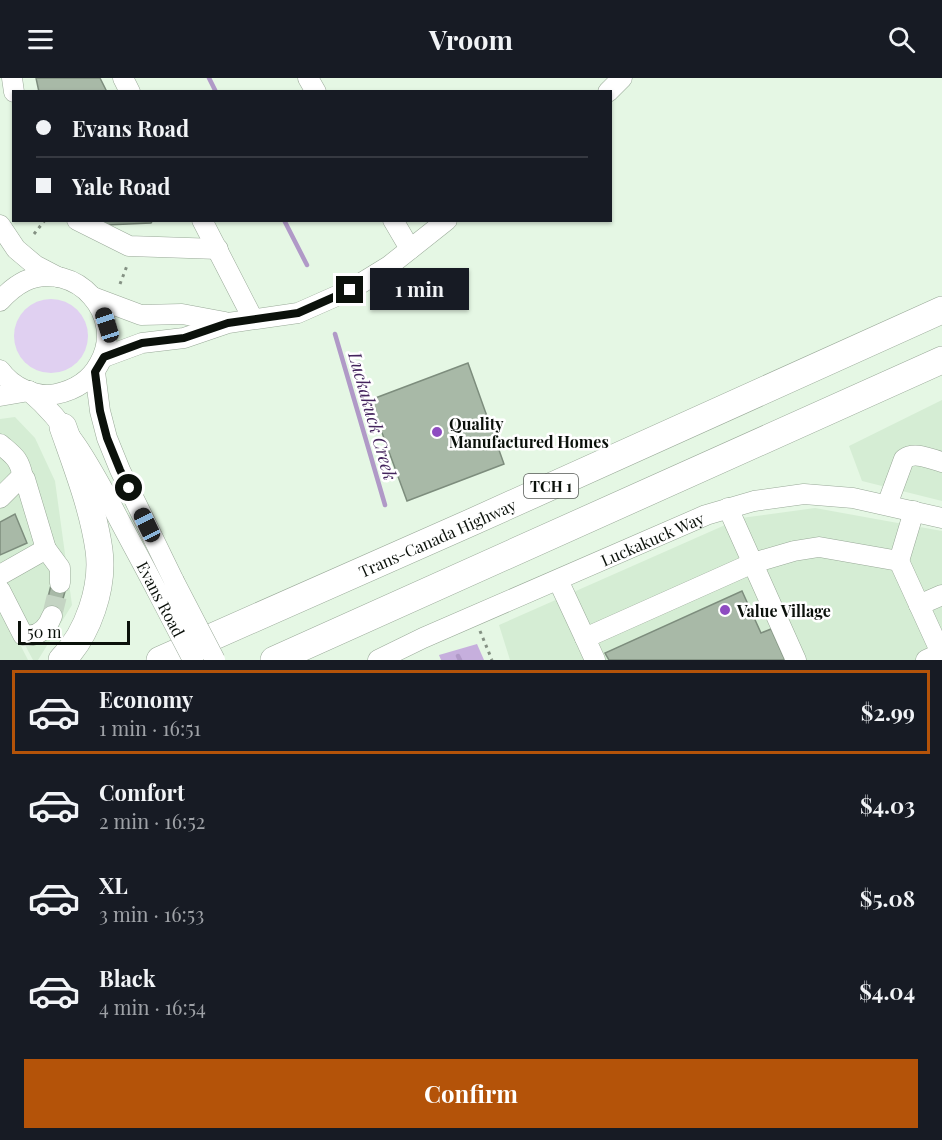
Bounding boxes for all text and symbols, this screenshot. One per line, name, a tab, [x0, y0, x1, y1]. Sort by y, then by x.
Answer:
text: Vroom	[429, 21, 513, 57]
icon: menu	[24, 23, 57, 56]
icon: search	[885, 23, 918, 56]
text: Evans Road	[72, 113, 189, 143]
text: Yale Road	[72, 171, 171, 201]
callout: 1 min	[371, 269, 470, 311]
text: 1 min	[395, 275, 444, 302]
route end	[336, 276, 363, 303]
car	[93, 305, 121, 345]
water label: Luckakuck Creek	[343, 348, 403, 483]
place label: Quality Manufactured Homes	[449, 413, 609, 452]
marker: Quality Manufactured Homes	[430, 425, 444, 439]
route start	[115, 474, 142, 501]
road number: TCH 1	[524, 474, 578, 498]
street label: Trans-Canada Highway	[355, 493, 519, 581]
car	[131, 505, 163, 545]
street label: Luckakuck Way	[597, 507, 707, 570]
street label: Evans Road	[132, 558, 190, 640]
place label: Value Village	[736, 600, 831, 621]
marker: Value Village	[718, 603, 732, 617]
scale bar	[18, 618, 130, 646]
text: 50 m	[27, 621, 61, 642]
text: Economy	[99, 684, 193, 714]
icon: car	[27, 685, 81, 739]
text: $2.99	[861, 697, 915, 727]
text: 1 min · 16:51	[99, 714, 201, 741]
text: Comfort	[99, 777, 185, 807]
icon: car	[27, 778, 81, 832]
text: $4.03	[860, 790, 915, 820]
text: 2 min · 16:52	[99, 807, 205, 834]
text: XL	[99, 870, 128, 900]
icon: car	[27, 871, 81, 925]
text: $5.08	[860, 883, 915, 913]
text: 3 min · 16:53	[99, 900, 204, 927]
text: Black	[99, 963, 156, 993]
icon: car	[27, 964, 81, 1018]
text: $4.04	[859, 976, 915, 1006]
text: 4 min · 16:54	[99, 993, 206, 1020]
button: Confirm	[24, 1059, 918, 1128]

